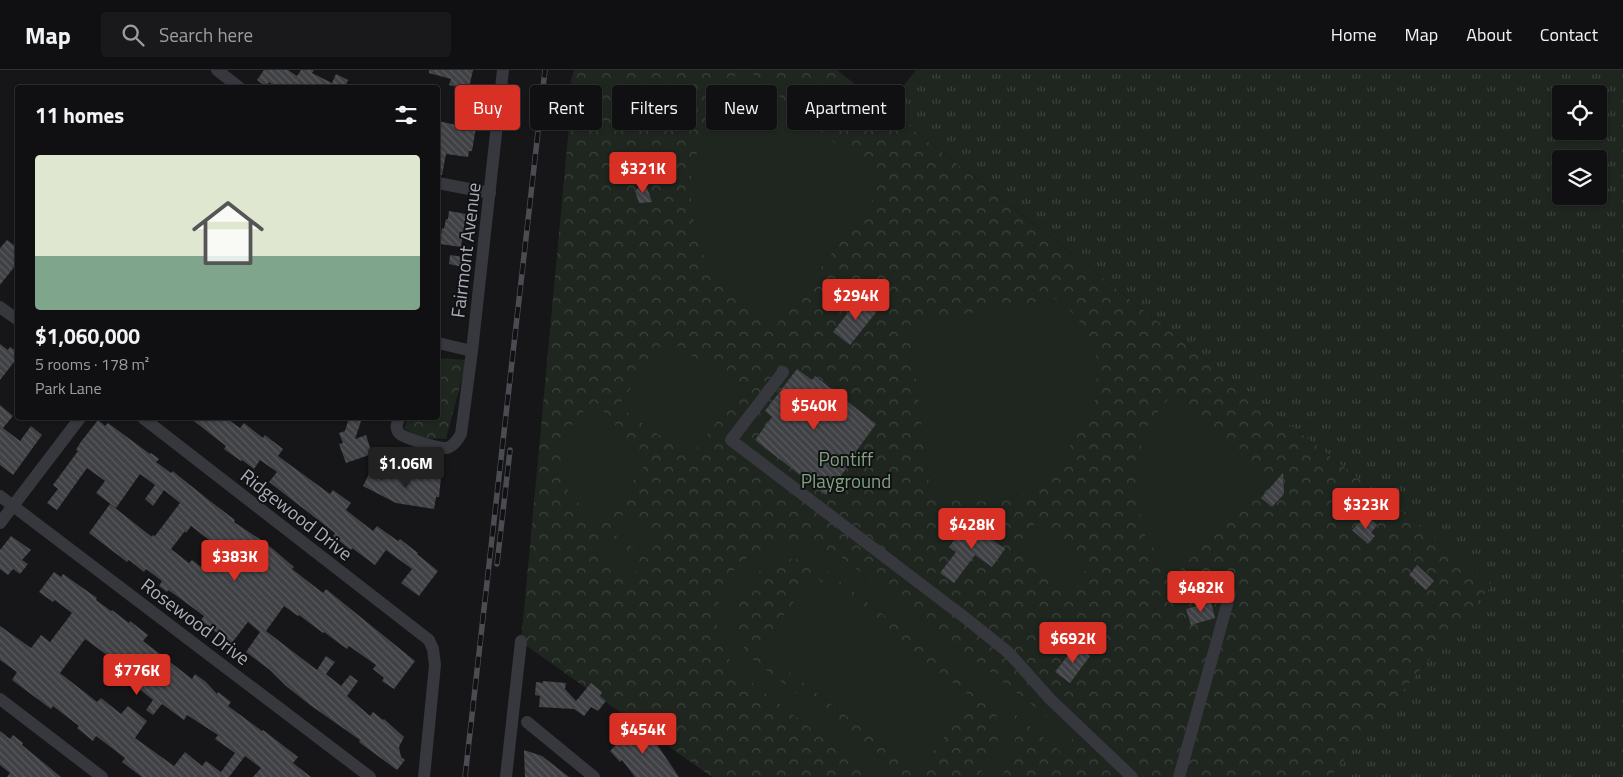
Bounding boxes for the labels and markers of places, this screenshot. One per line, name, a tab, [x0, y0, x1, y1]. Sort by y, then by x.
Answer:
pin: $321K	[608, 152, 678, 194]
pin: $294K	[821, 278, 891, 321]
pin: $540K	[779, 388, 849, 431]
pin: $1.06M	[365, 446, 447, 489]
pin: $323K	[1331, 488, 1401, 530]
pin: $428K	[937, 508, 1007, 550]
pin: $383K	[200, 540, 270, 582]
pin: $482K	[1166, 570, 1236, 613]
pin: $692K	[1038, 622, 1108, 664]
pin: $776K	[102, 654, 172, 696]
pin: $454K	[608, 712, 678, 755]

